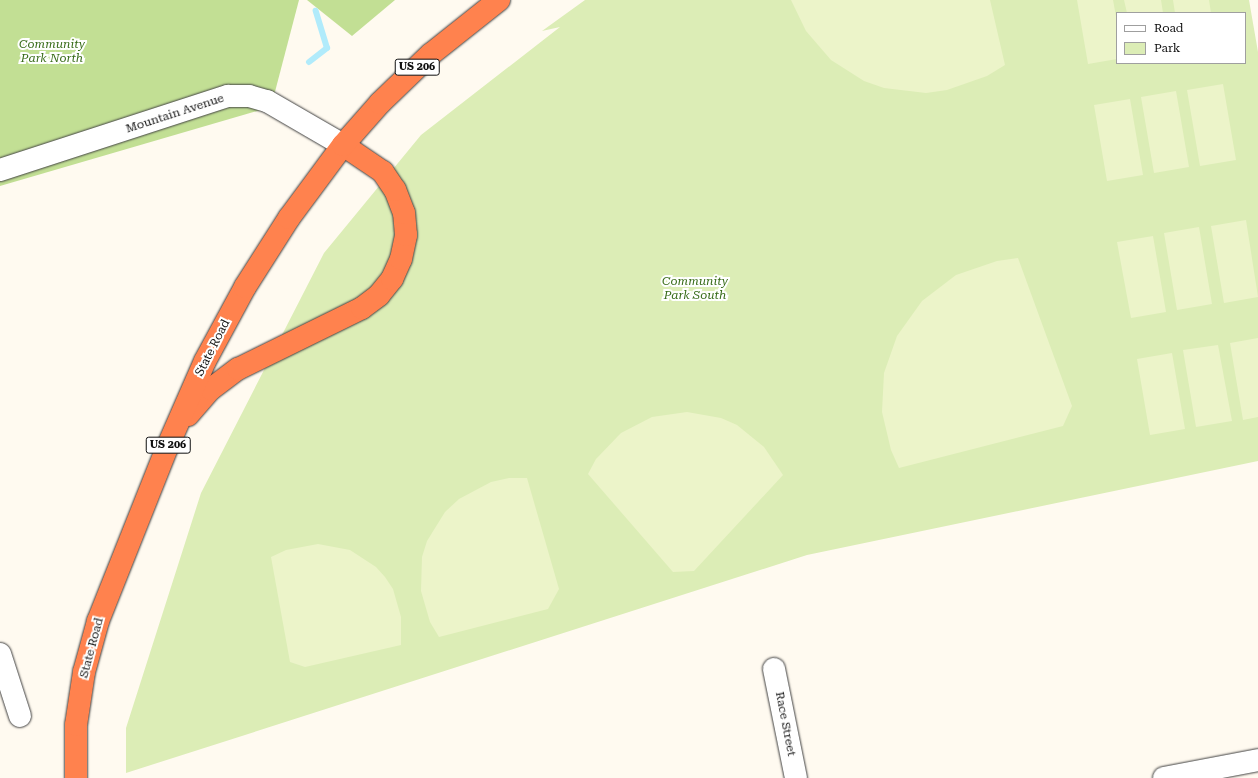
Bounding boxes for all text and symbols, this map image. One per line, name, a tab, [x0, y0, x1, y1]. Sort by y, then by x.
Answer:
legend	[1116, 12, 1246, 64]
text: Road	[1154, 21, 1183, 35]
park label: Community Park North	[19, 38, 85, 66]
text: Park	[1154, 41, 1180, 55]
road number: US 206	[394, 58, 440, 76]
street label: Mountain Avenue	[124, 91, 226, 137]
park label: Community Park South	[662, 275, 728, 303]
street label: State Road	[193, 317, 233, 379]
road number: US 206	[145, 436, 191, 454]
street label: State Road	[77, 616, 107, 680]
street label: Race Street	[772, 691, 798, 757]

